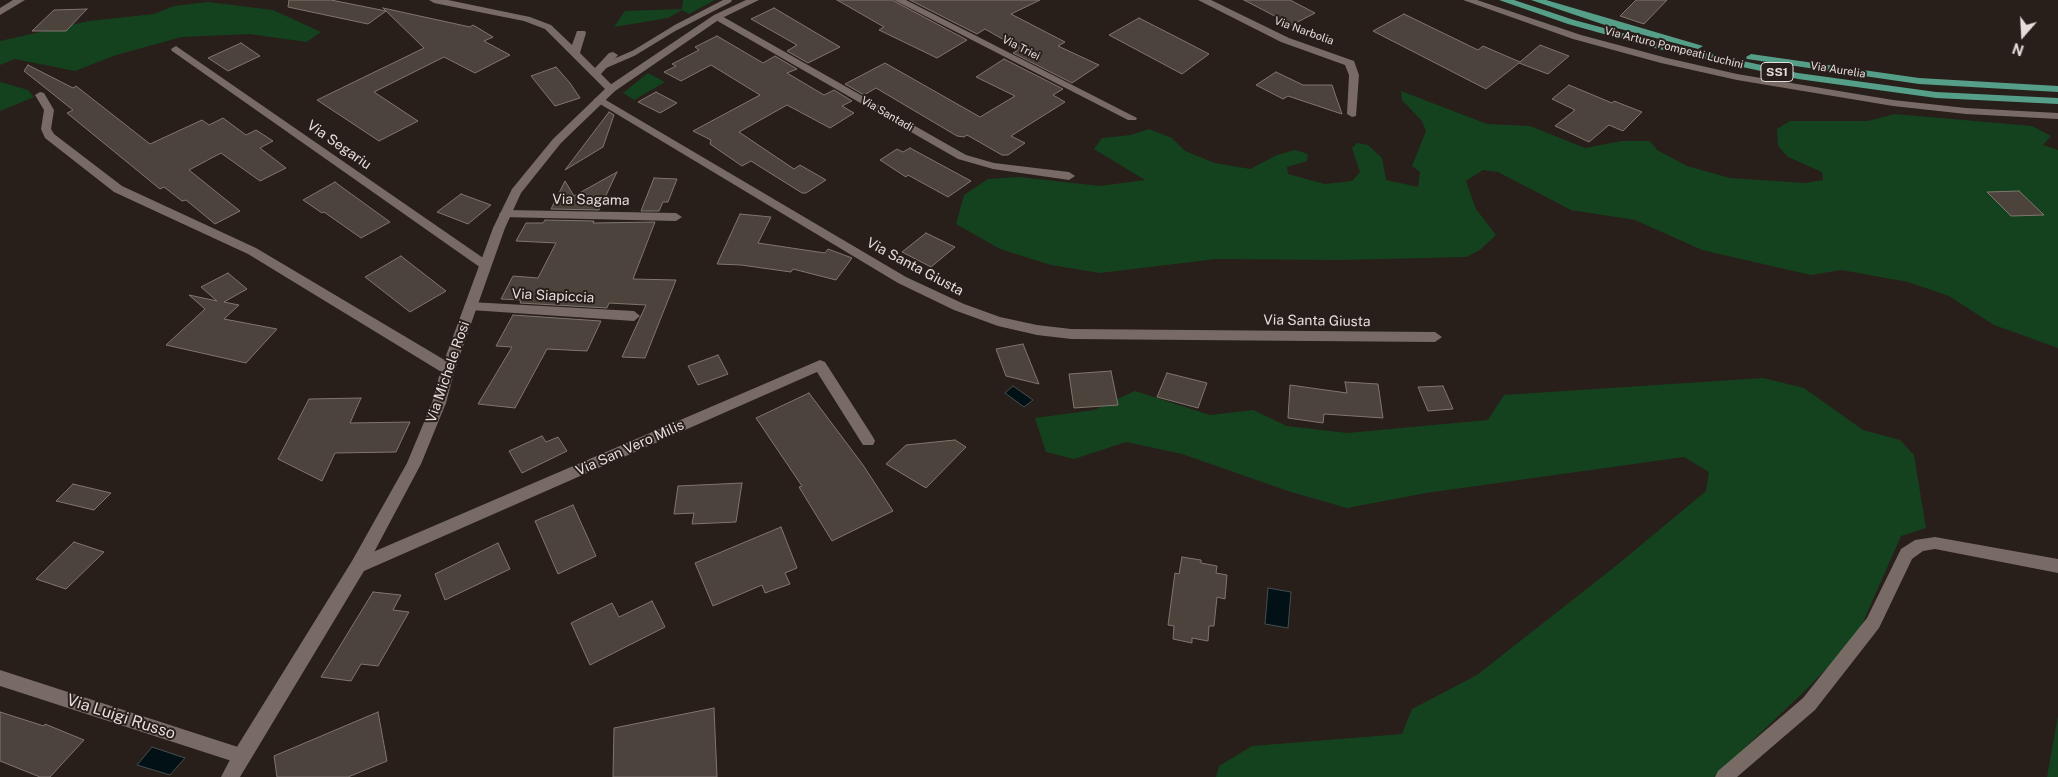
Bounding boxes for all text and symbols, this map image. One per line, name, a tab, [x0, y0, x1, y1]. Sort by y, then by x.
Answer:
north arrow	[1998, 10, 2048, 60]
street label: Via Narbolia	[1272, 14, 1336, 48]
street label: Via Arturo Pompeati Luchini	[1603, 24, 1745, 72]
street label: Via Triei	[1000, 33, 1042, 63]
text: N	[2010, 40, 2026, 59]
street label: Via Aurelia	[1810, 59, 1866, 81]
road number: SS1	[1761, 62, 1793, 82]
street label: Via Santadi	[859, 94, 915, 134]
street label: Via Segariu	[304, 117, 374, 173]
street label: Via Sagama	[552, 191, 630, 209]
street label: Via Santa Giusta	[864, 234, 966, 300]
street label: Via Siapiccia	[511, 285, 595, 307]
street label: Via Santa Giusta	[1263, 312, 1371, 330]
street label: Via Michele Rosi	[423, 319, 473, 425]
street label: Via San Vero Milis	[573, 417, 687, 479]
street label: Via Luigi Russo	[64, 690, 178, 744]

